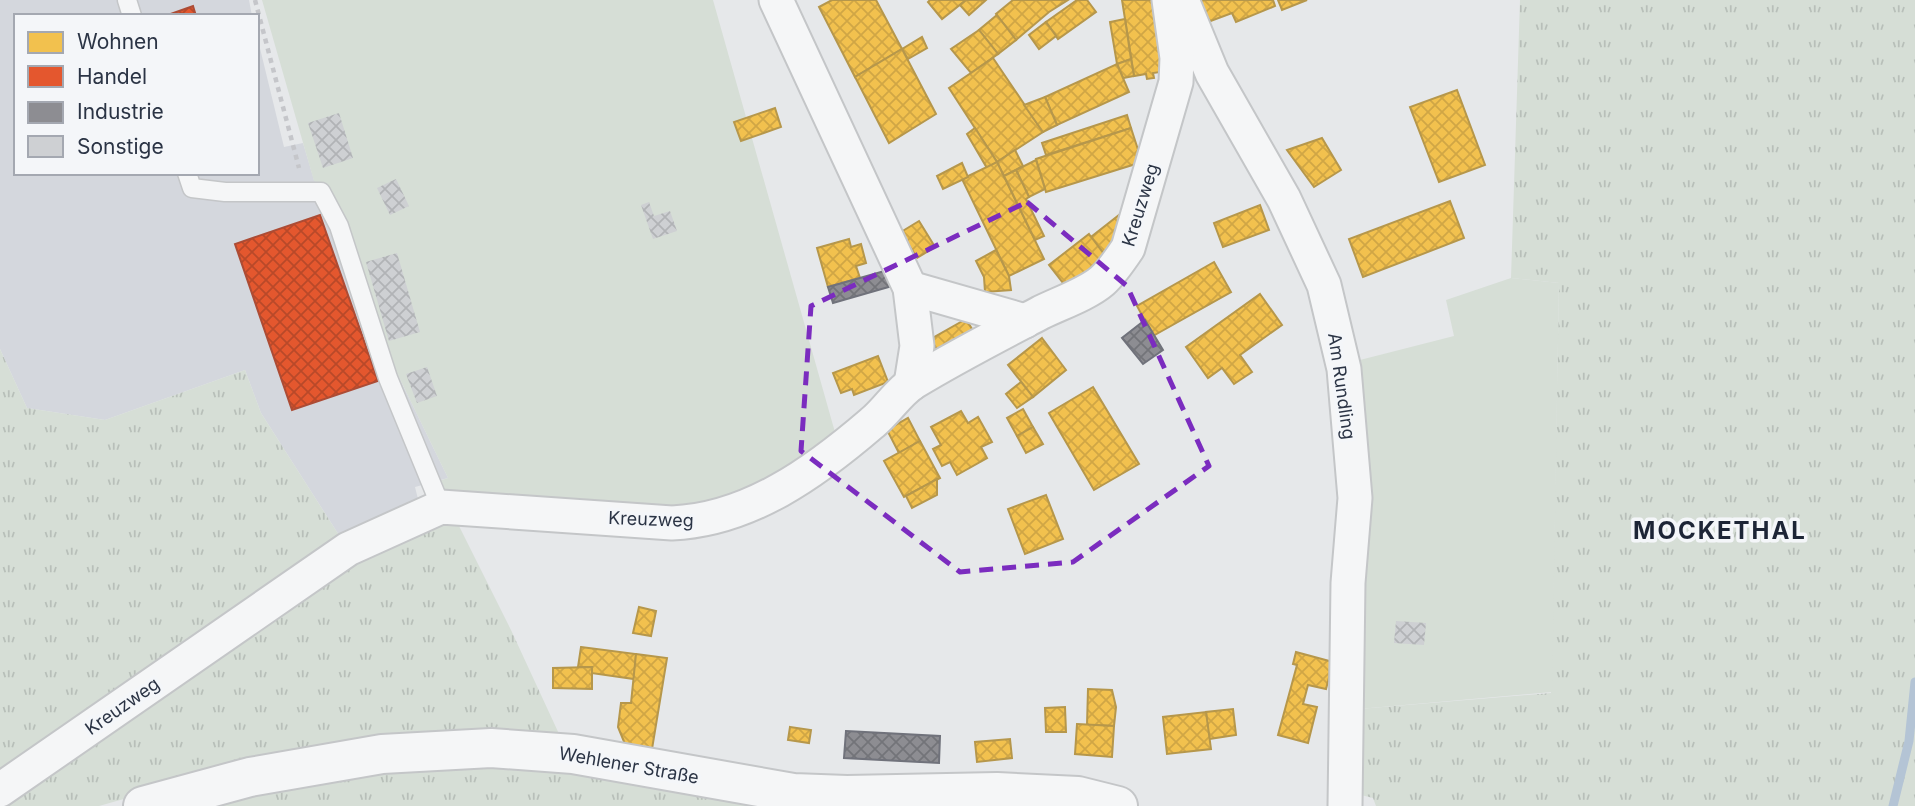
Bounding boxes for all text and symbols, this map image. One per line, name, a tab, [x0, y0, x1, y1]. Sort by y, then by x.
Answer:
legend	[14, 14, 259, 175]
text: Wohnen	[77, 29, 159, 54]
text: Handel	[77, 64, 147, 89]
text: Industrie	[77, 99, 164, 124]
text: Sonstige	[77, 134, 164, 159]
street label: Kreuzweg	[1117, 161, 1163, 249]
street label: Am Rundling	[1324, 331, 1360, 441]
street label: Kreuzweg	[608, 507, 694, 531]
district label: MOCKETHAL	[1633, 516, 1807, 545]
street label: Kreuzweg	[81, 673, 163, 739]
street label: Wehlener Straße	[557, 742, 701, 788]

